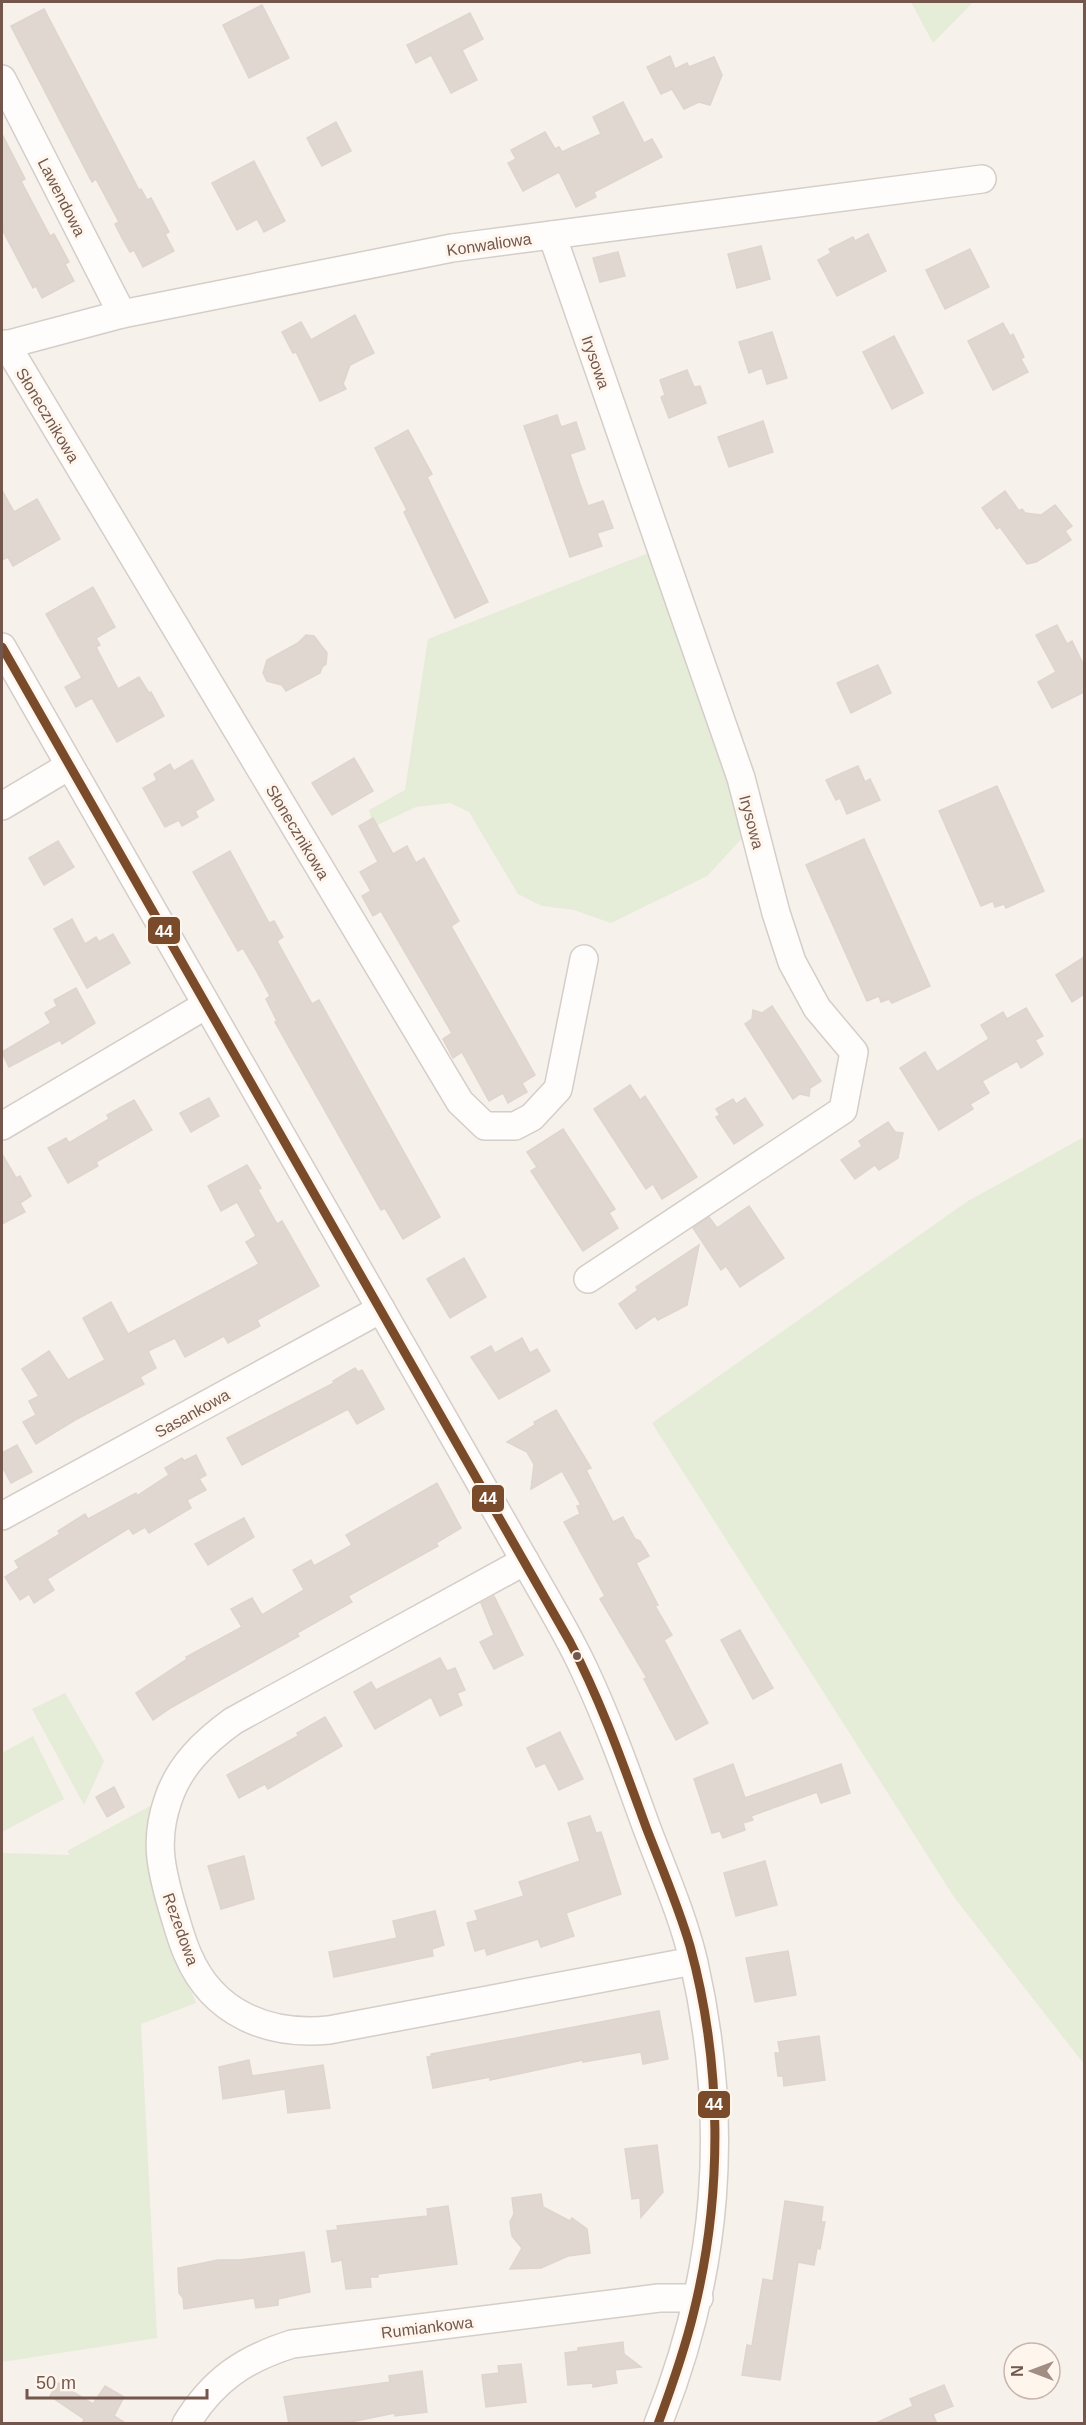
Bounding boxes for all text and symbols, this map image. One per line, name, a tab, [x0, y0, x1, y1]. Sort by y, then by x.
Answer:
street label: Lawendowa	[35, 155, 89, 239]
street label: Konwaliowa	[446, 230, 533, 259]
street label: Irysowa	[579, 333, 613, 391]
street label: Słonecznikowa	[13, 365, 82, 465]
street label: Słonecznikowa	[263, 782, 332, 882]
street label: Irysowa	[736, 793, 767, 851]
line badge: 44	[147, 916, 181, 945]
text: 44	[155, 923, 173, 940]
street label: Sasankowa	[152, 1386, 233, 1441]
line badge: 44	[471, 1484, 505, 1513]
text: 44	[479, 1490, 497, 1507]
unlabelled marker	[571, 1650, 583, 1662]
street label: Rezedowa	[160, 1891, 201, 1968]
line badge: 44	[697, 2090, 731, 2119]
text: 44	[705, 2096, 723, 2113]
street label: Rumiankowa	[380, 2313, 474, 2342]
north arrow	[1002, 2341, 1062, 2401]
scale bar	[27, 2362, 207, 2400]
text: N	[1009, 2365, 1026, 2377]
text: 50 m	[36, 2373, 76, 2393]

